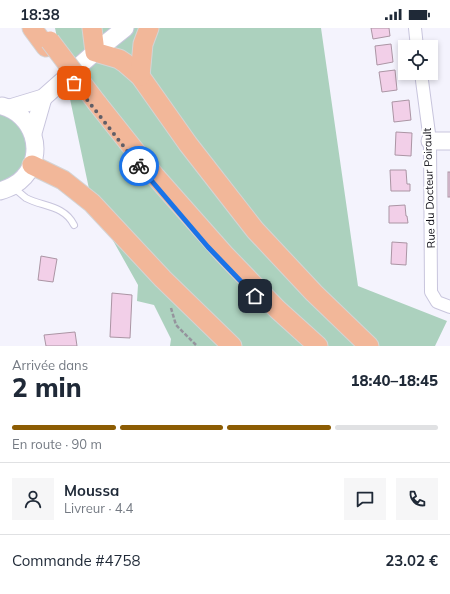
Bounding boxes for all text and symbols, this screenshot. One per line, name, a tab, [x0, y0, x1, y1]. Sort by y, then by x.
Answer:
text: 18:38	[20, 5, 60, 24]
map controls	[398, 40, 438, 80]
button: locate	[398, 40, 438, 80]
pin	[57, 66, 91, 100]
icon: bag	[63, 72, 85, 94]
street label: Rue du Docteur Poirault	[420, 127, 438, 249]
courier	[119, 146, 159, 186]
icon: bike	[128, 155, 150, 177]
pin	[238, 279, 272, 313]
icon: home	[244, 285, 266, 307]
text: Arrivée dans	[12, 357, 88, 373]
text: 2 min	[12, 371, 82, 404]
text: 18:40–18:45	[351, 371, 438, 390]
text: En route · 90 m	[12, 436, 102, 452]
button: person	[12, 478, 54, 520]
button: chat	[344, 478, 386, 520]
button: phone	[396, 478, 438, 520]
text: Moussa	[64, 481, 119, 500]
text: Livreur · 4.4	[64, 500, 133, 516]
text: Commande #4758	[12, 551, 141, 570]
text: 23.02 €	[385, 551, 438, 570]

